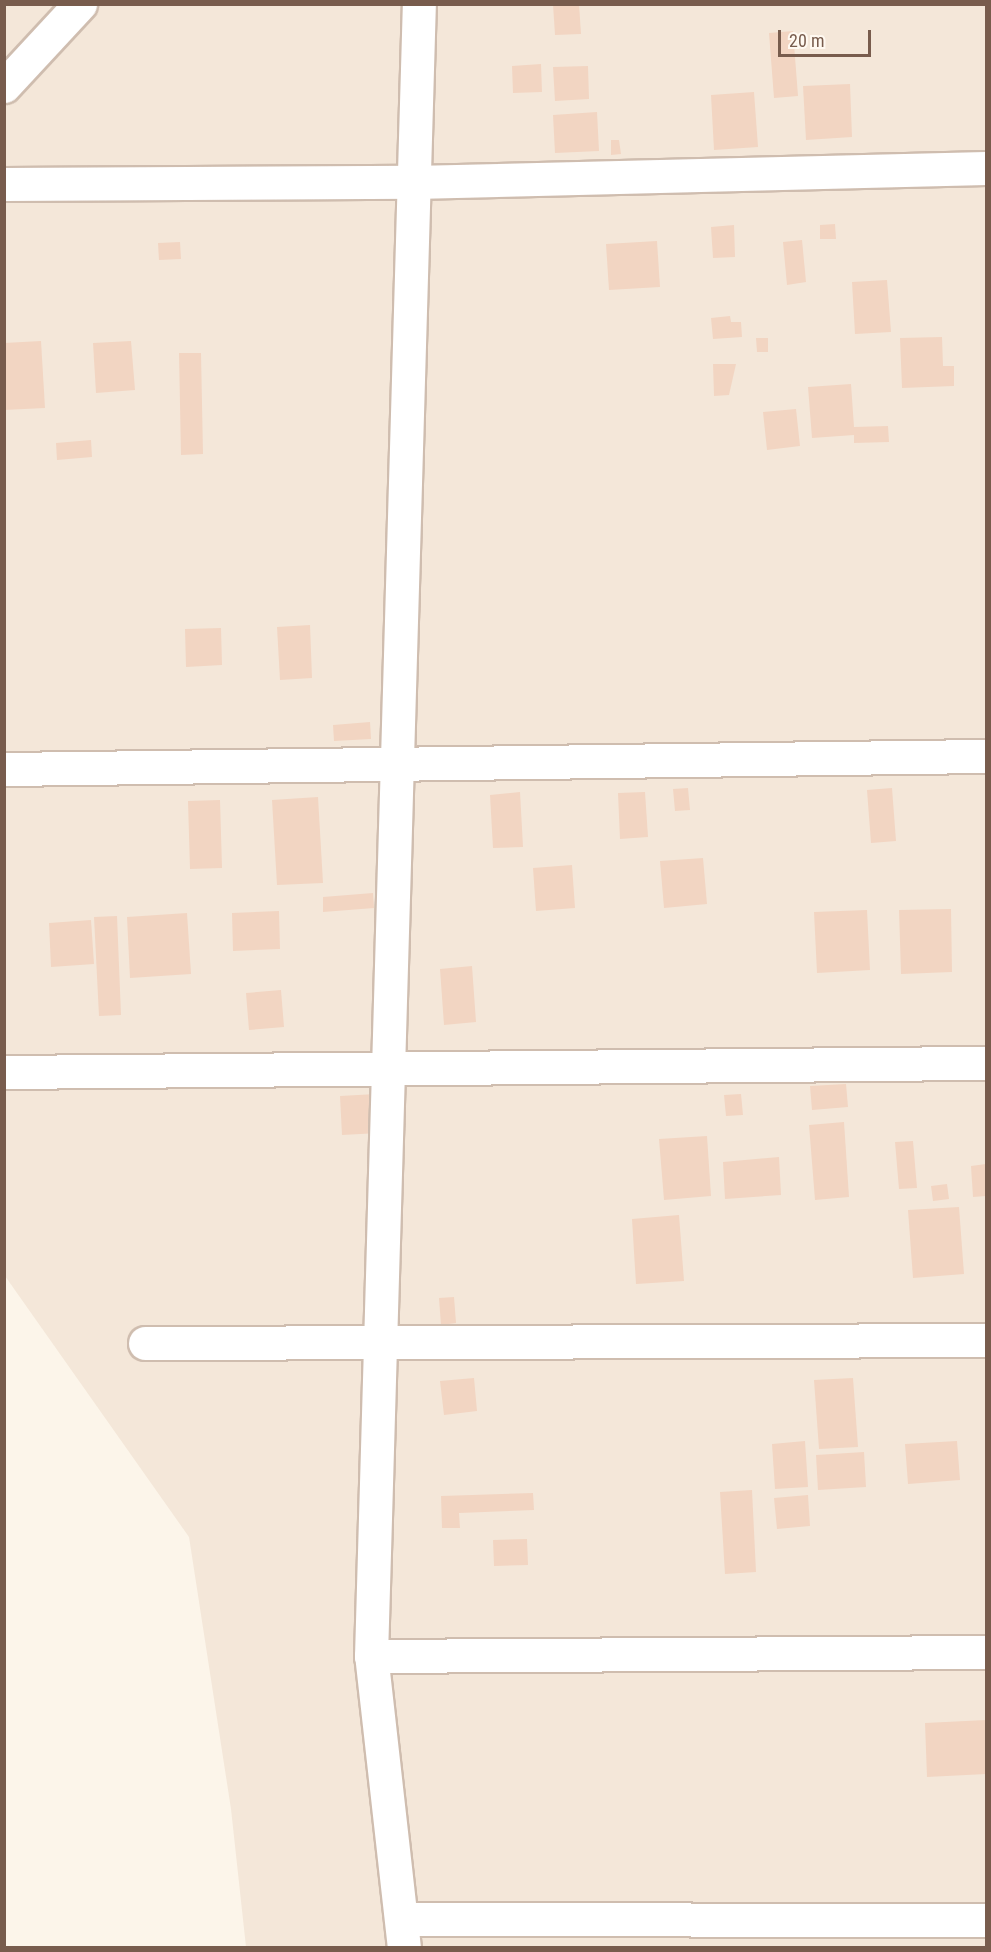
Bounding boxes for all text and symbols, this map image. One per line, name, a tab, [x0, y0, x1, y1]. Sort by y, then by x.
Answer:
scale bar	[781, 18, 874, 56]
text: 20 m	[789, 30, 824, 51]

